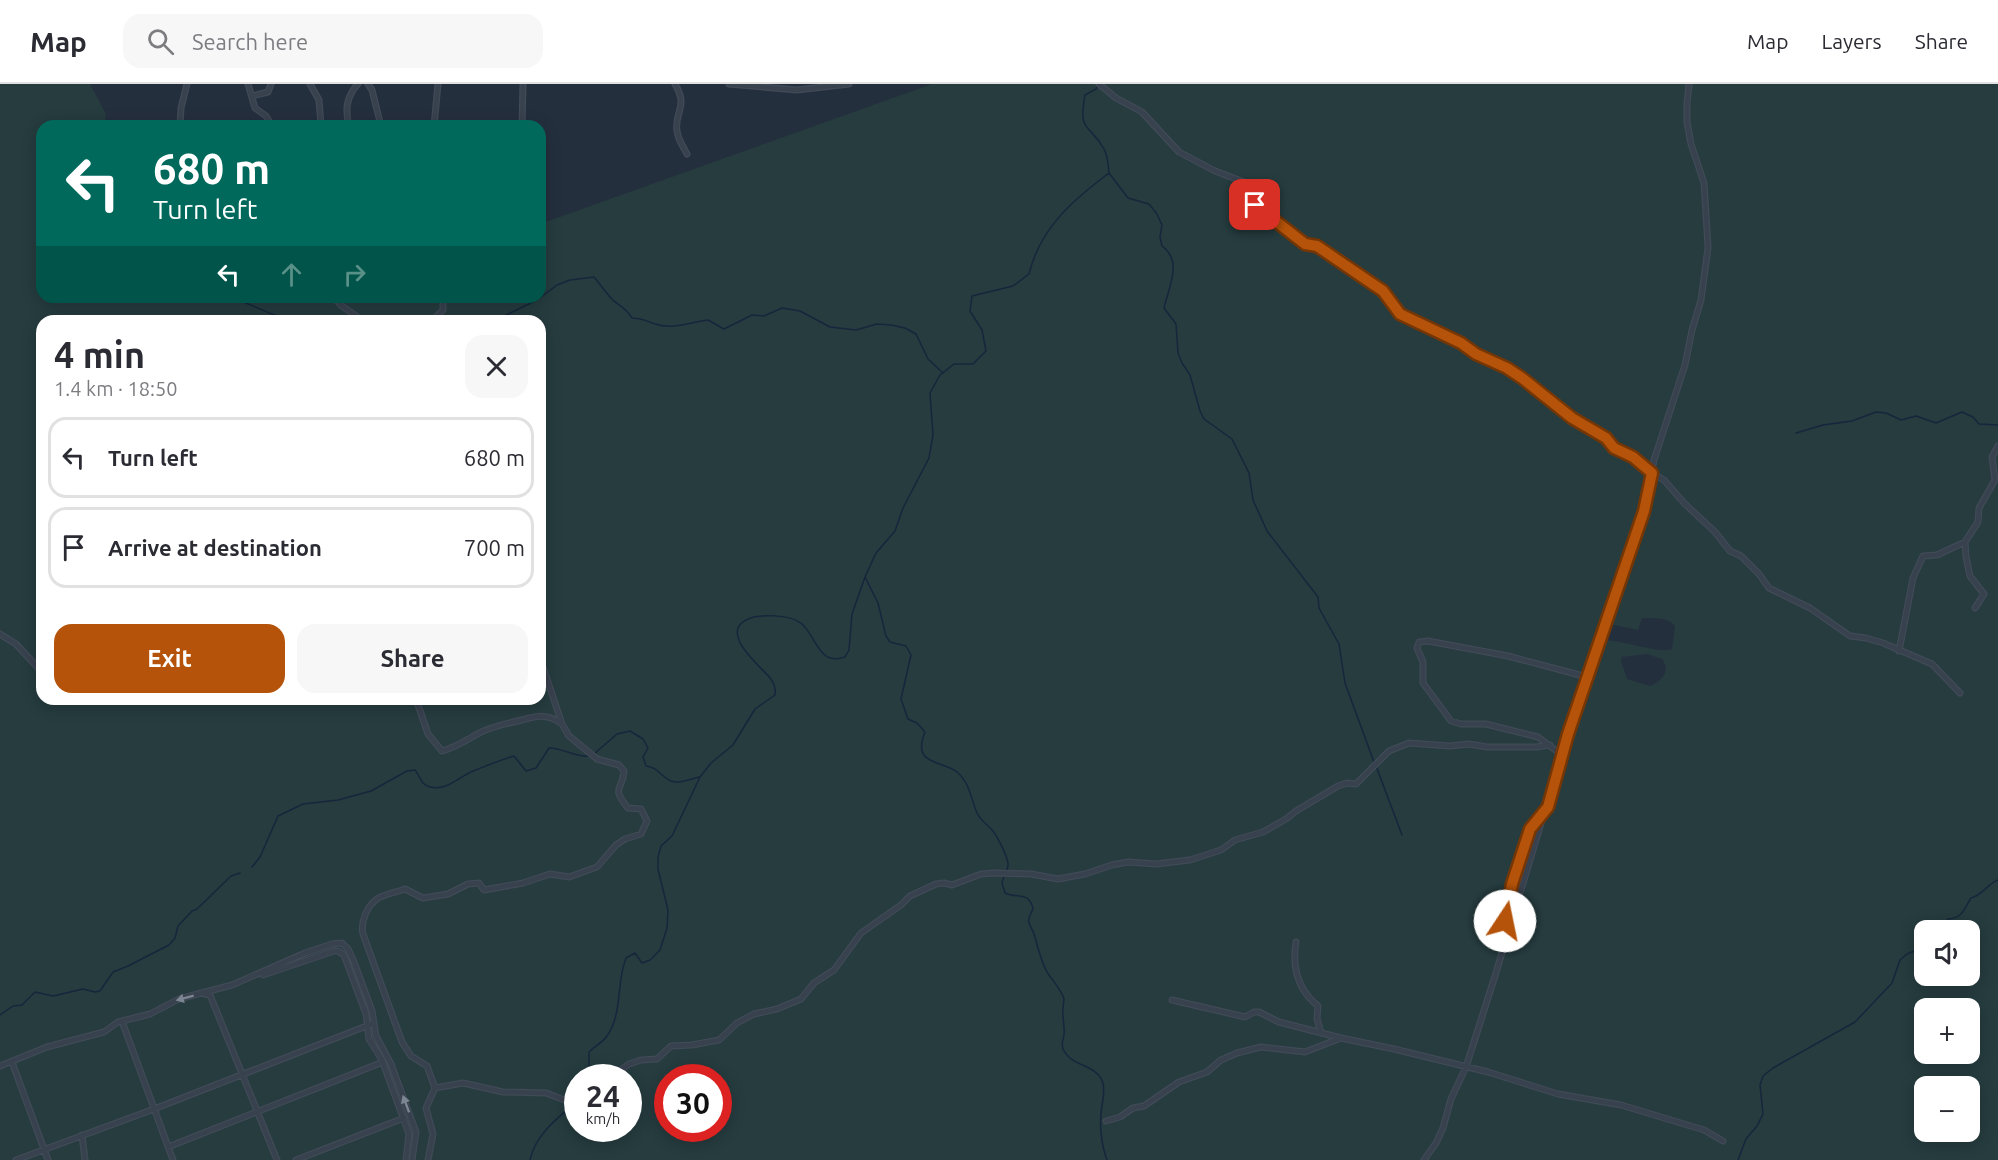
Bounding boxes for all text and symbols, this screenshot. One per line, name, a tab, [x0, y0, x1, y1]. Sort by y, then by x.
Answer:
search box	[123, 14, 543, 68]
icon: search	[144, 25, 177, 58]
text: Map	[30, 26, 87, 57]
text: Search here	[192, 29, 308, 54]
text: Map	[1747, 29, 1788, 53]
text: Layers	[1821, 29, 1882, 53]
text: Share	[1915, 29, 1968, 53]
icon: left	[54, 144, 132, 222]
text: 680 m	[153, 145, 270, 192]
pin	[1229, 179, 1280, 230]
icon: arrive	[1238, 188, 1271, 221]
text: Turn left	[153, 194, 257, 224]
icon: left	[212, 258, 245, 291]
icon: ahead	[275, 258, 308, 291]
icon: right	[338, 258, 371, 291]
text: 4 min	[54, 334, 145, 375]
button: close	[465, 335, 528, 398]
text: 1.4 km · 18:50	[54, 377, 178, 400]
icon: left	[57, 441, 90, 474]
text: Turn left	[108, 445, 198, 470]
text: 680 m	[464, 445, 525, 470]
icon: arrive	[57, 531, 90, 564]
text: Arrive at destination	[108, 535, 322, 560]
text: 700 m	[464, 535, 525, 560]
button: Exit	[54, 624, 285, 693]
button: Share	[297, 624, 528, 693]
position arrow	[1473, 889, 1537, 953]
map controls	[1914, 920, 1980, 1142]
button: sound	[1914, 920, 1980, 986]
one-way arrow	[176, 994, 194, 1004]
button: +	[1914, 998, 1980, 1064]
speed limit sign: 30	[654, 1064, 732, 1142]
button: −	[1914, 1076, 1980, 1142]
text: 24	[586, 1079, 620, 1113]
one-way arrow	[400, 1095, 410, 1113]
text: km/h	[586, 1110, 620, 1127]

